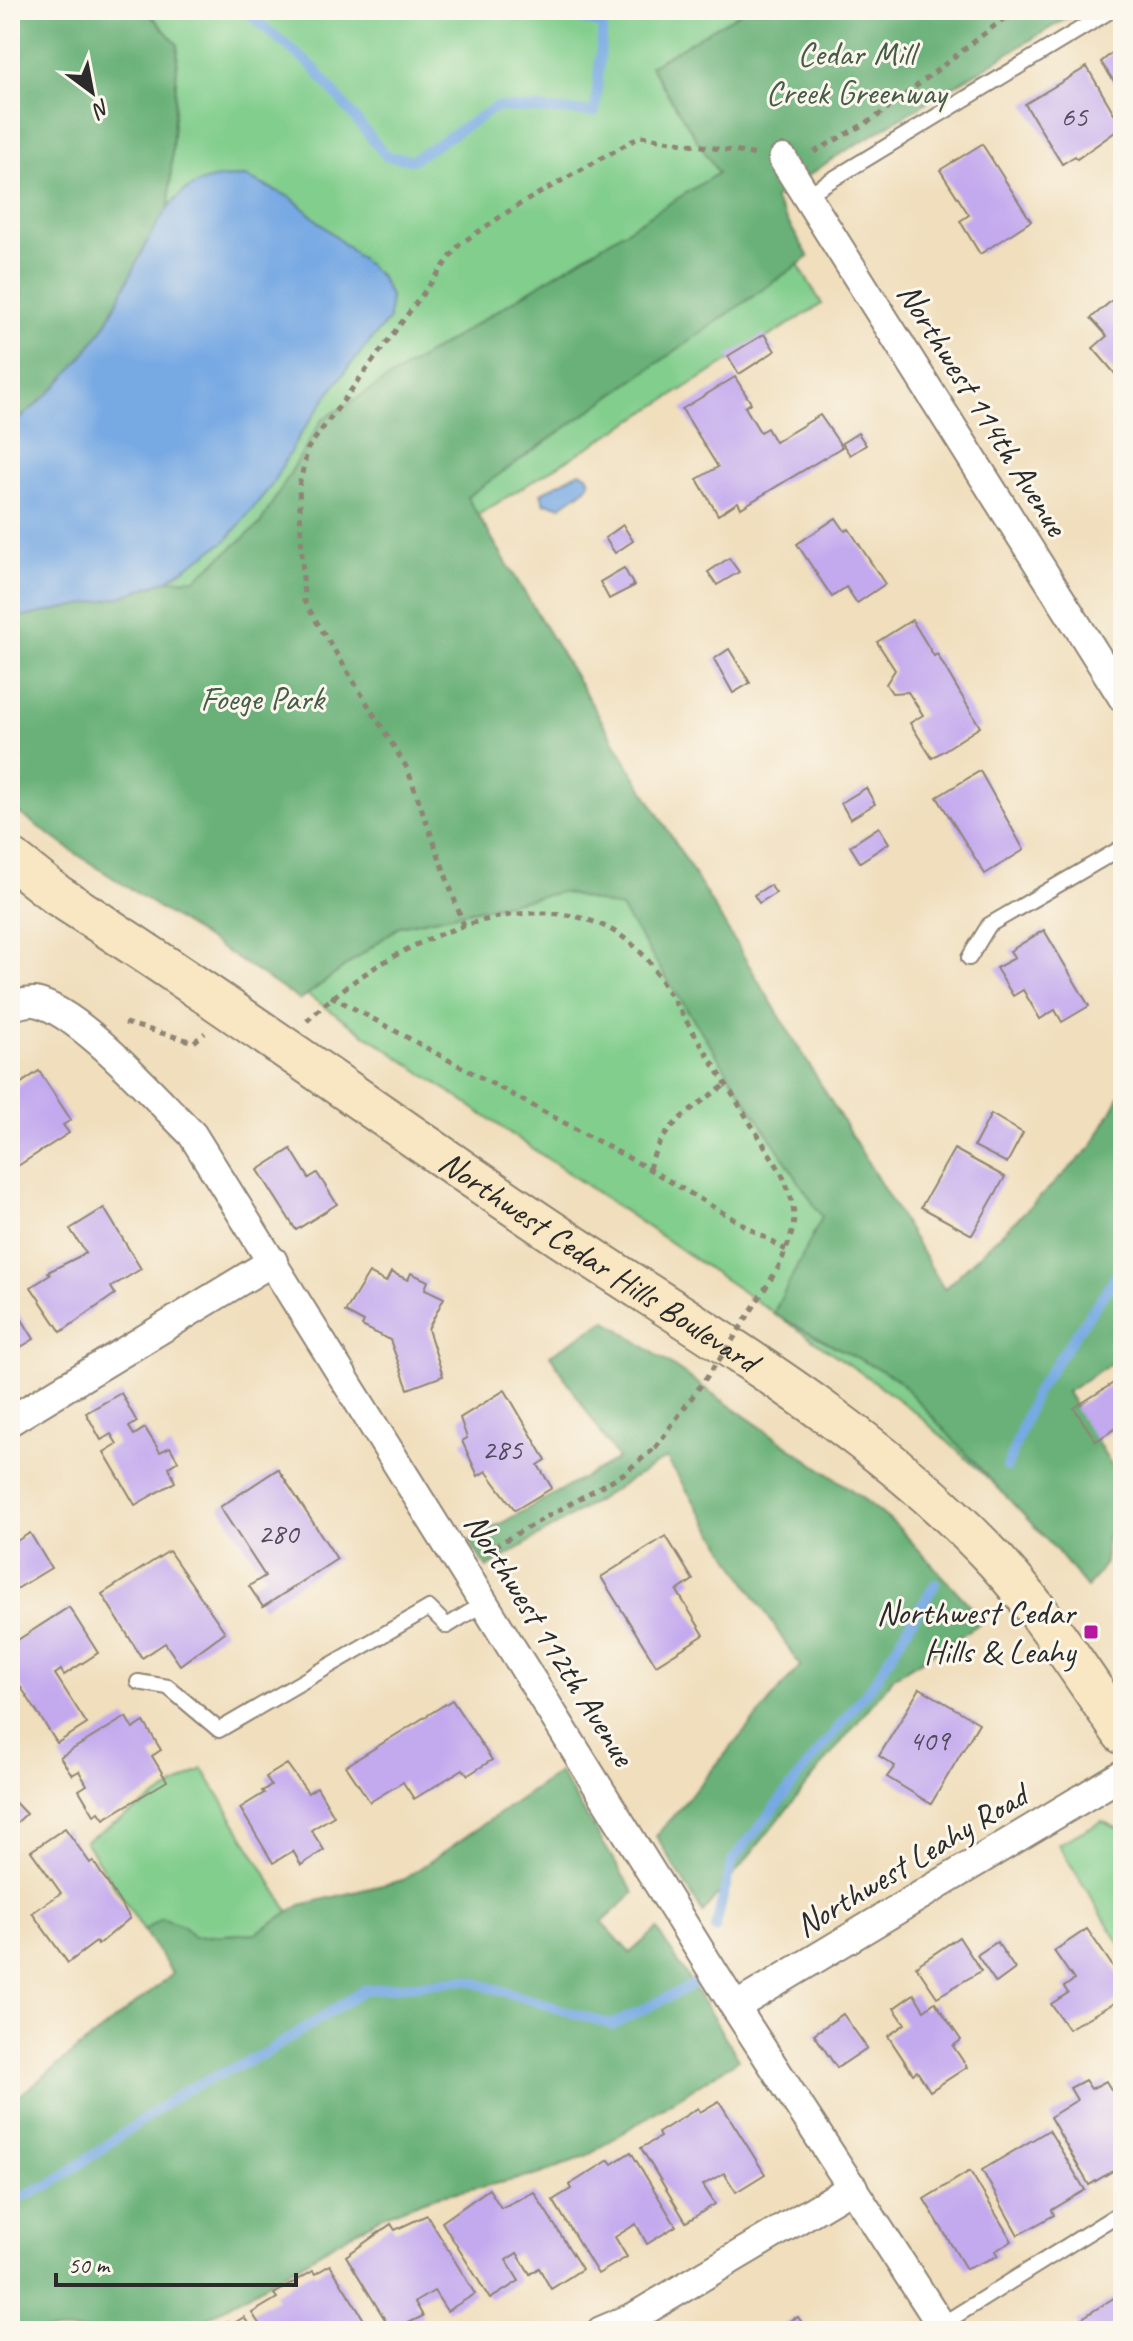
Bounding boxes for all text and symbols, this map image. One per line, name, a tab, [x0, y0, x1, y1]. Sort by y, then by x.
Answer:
park label: Cedar Mill Creek Greenway	[766, 32, 950, 114]
north arrow	[52, 52, 132, 132]
text: N	[86, 93, 115, 125]
house number: 65	[1061, 97, 1089, 135]
street label: Northwest 114th Avenue	[888, 275, 1079, 545]
park label: Foege Park	[200, 677, 326, 720]
street label: Northwest Cedar Hills Boulevard	[431, 1140, 771, 1384]
house number: 285	[482, 1430, 524, 1468]
street label: Northwest 112th Avenue	[455, 1505, 646, 1775]
house number: 280	[258, 1514, 301, 1552]
place label: Northwest Cedar Hills & Leahy	[876, 1591, 1078, 1673]
marker: Northwest Cedar Hills & Leahy	[1082, 1623, 1100, 1641]
house number: 409	[909, 1721, 952, 1759]
street label: Northwest Leahy Road	[787, 1771, 1039, 1946]
scale bar	[56, 2237, 296, 2287]
text: 50 m	[68, 2250, 111, 2280]

